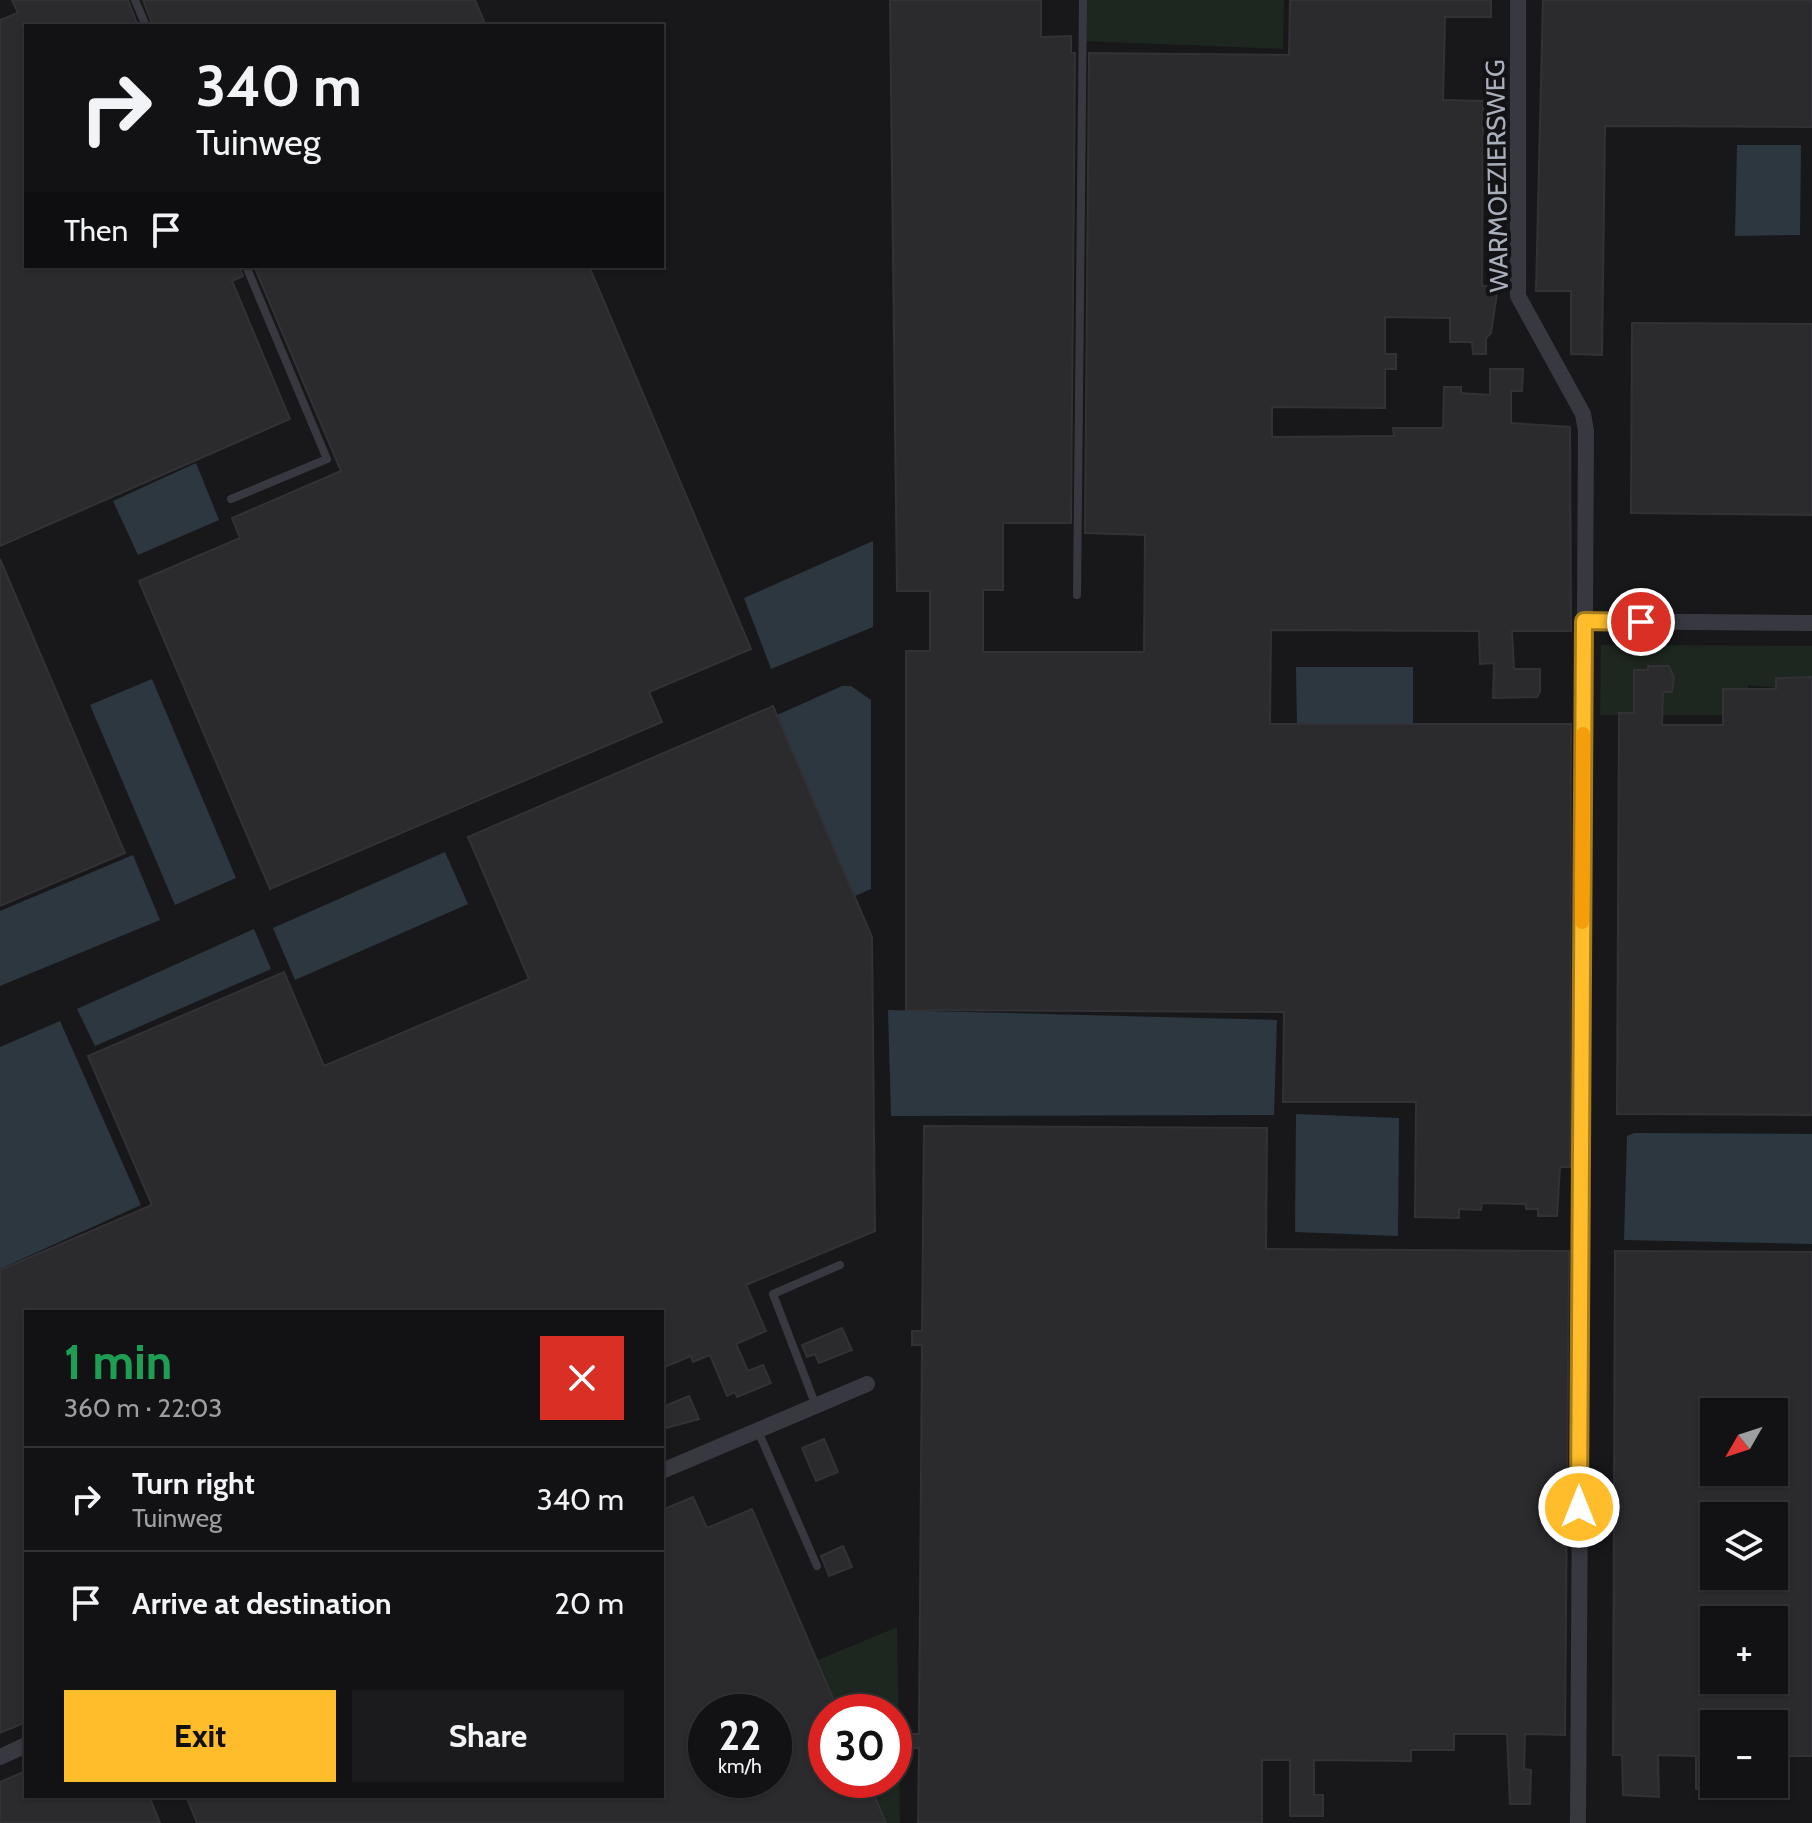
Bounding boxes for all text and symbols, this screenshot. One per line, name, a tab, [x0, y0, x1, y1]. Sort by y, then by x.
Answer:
text: 340 m	[196, 52, 362, 120]
icon: right	[64, 56, 168, 160]
street label: WARMOEZIERSWEG	[1479, 59, 1515, 293]
text: Tuinweg	[196, 120, 321, 164]
icon: arrive	[144, 208, 188, 252]
text: Then	[64, 212, 128, 249]
pin	[1607, 588, 1675, 656]
icon: arrive	[1619, 600, 1663, 644]
text: 1 min	[64, 1333, 172, 1391]
button: close	[540, 1336, 624, 1420]
text: 360 m · 22:03	[64, 1392, 222, 1424]
north arrow	[1700, 1398, 1788, 1486]
map controls	[1700, 1398, 1788, 1798]
text: Turn right	[132, 1465, 255, 1502]
position arrow	[1537, 1465, 1621, 1549]
icon: right	[64, 1477, 108, 1521]
text: 340 m	[536, 1481, 624, 1518]
text: Tuinweg	[132, 1502, 222, 1534]
button: layers	[1700, 1502, 1788, 1590]
icon: arrive	[64, 1581, 108, 1625]
text: Arrive at destination	[132, 1585, 392, 1622]
text: 20 m	[554, 1585, 624, 1622]
button: +	[1700, 1606, 1788, 1694]
button: Exit	[64, 1690, 336, 1782]
button: Share	[352, 1690, 624, 1782]
speed limit sign: 30	[808, 1694, 912, 1798]
button: −	[1700, 1710, 1788, 1798]
text: 22	[719, 1711, 761, 1760]
text: km/h	[718, 1754, 762, 1778]

